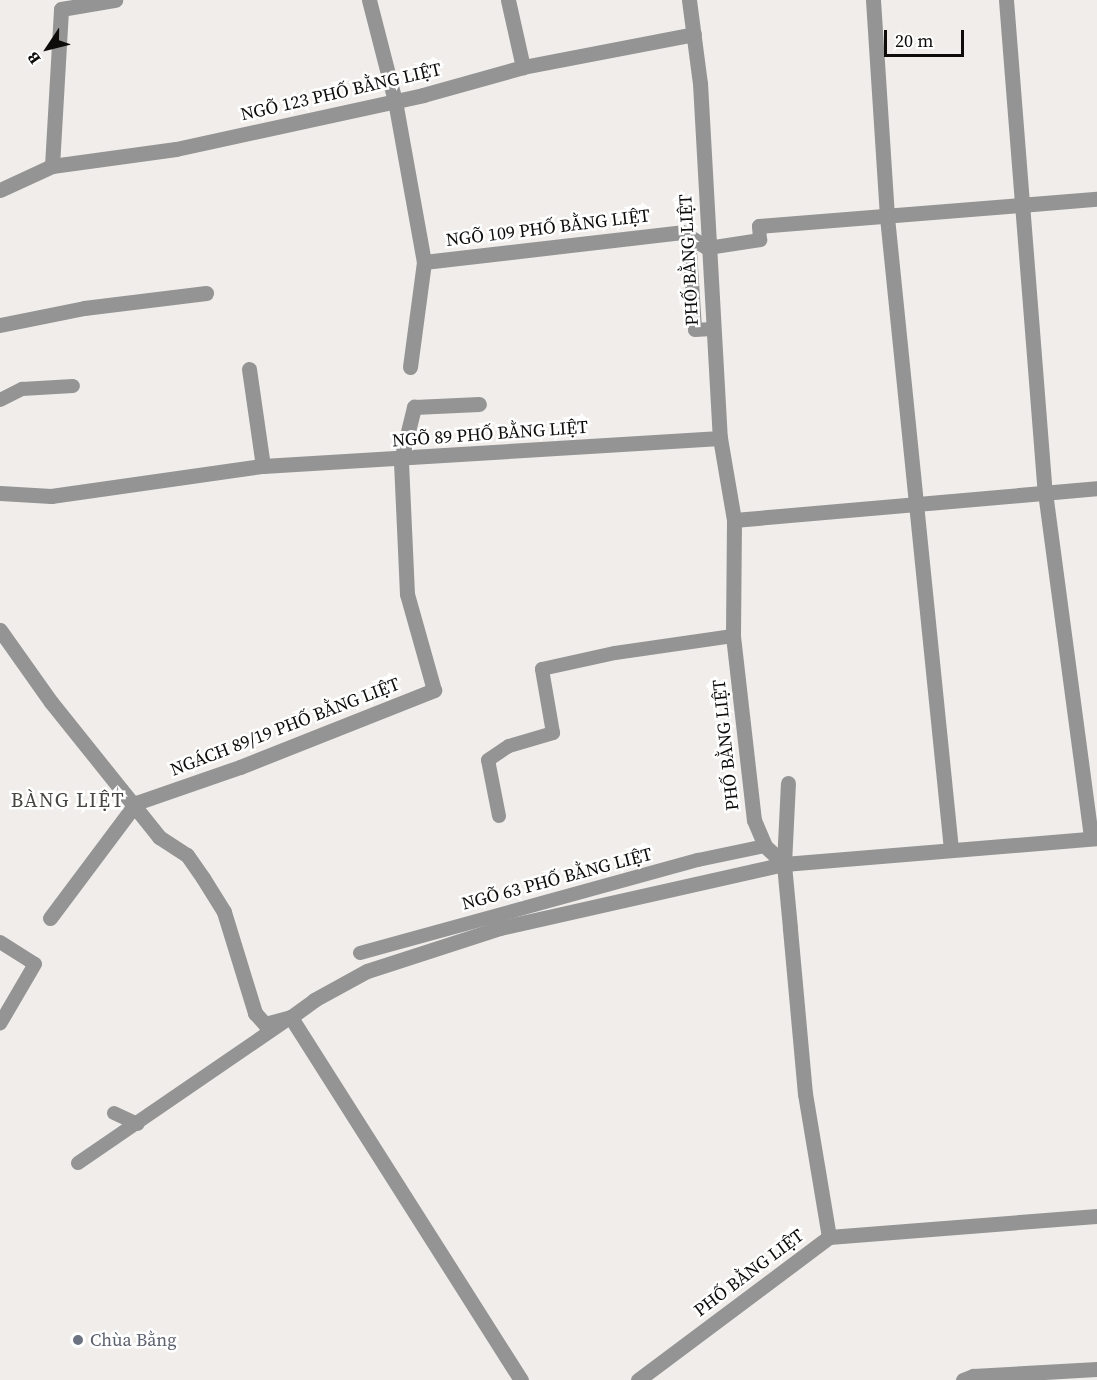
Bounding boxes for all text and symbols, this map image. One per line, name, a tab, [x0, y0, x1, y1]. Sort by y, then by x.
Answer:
north arrow	[18, 18, 78, 78]
scale bar	[887, 18, 966, 56]
text: 20 m	[895, 28, 933, 53]
text: B	[21, 48, 45, 69]
street label: NGÕ 123 PHỐ BẰNG LIỆT	[239, 58, 443, 126]
street label: PHỐ BẰNG LIỆT	[675, 194, 703, 326]
street label: NGÕ 109 PHỐ BẰNG LIỆT	[445, 205, 651, 251]
street label: NGÕ 89 PHỐ BẰNG LIỆT	[391, 416, 589, 452]
street label: NGÁCH 89/19 PHỐ BẰNG LIỆT	[167, 673, 403, 781]
street label: PHỐ BẰNG LIỆT	[708, 678, 744, 812]
district label: BÀNG LIỆT	[11, 788, 125, 812]
street label: NGÕ 63 PHỐ BẰNG LIỆT	[459, 843, 655, 915]
street label: PHỐ BẰNG LIỆT	[690, 1225, 808, 1321]
place label: Chùa Bằng	[90, 1329, 177, 1351]
marker: Chùa Bằng	[71, 1333, 85, 1347]

